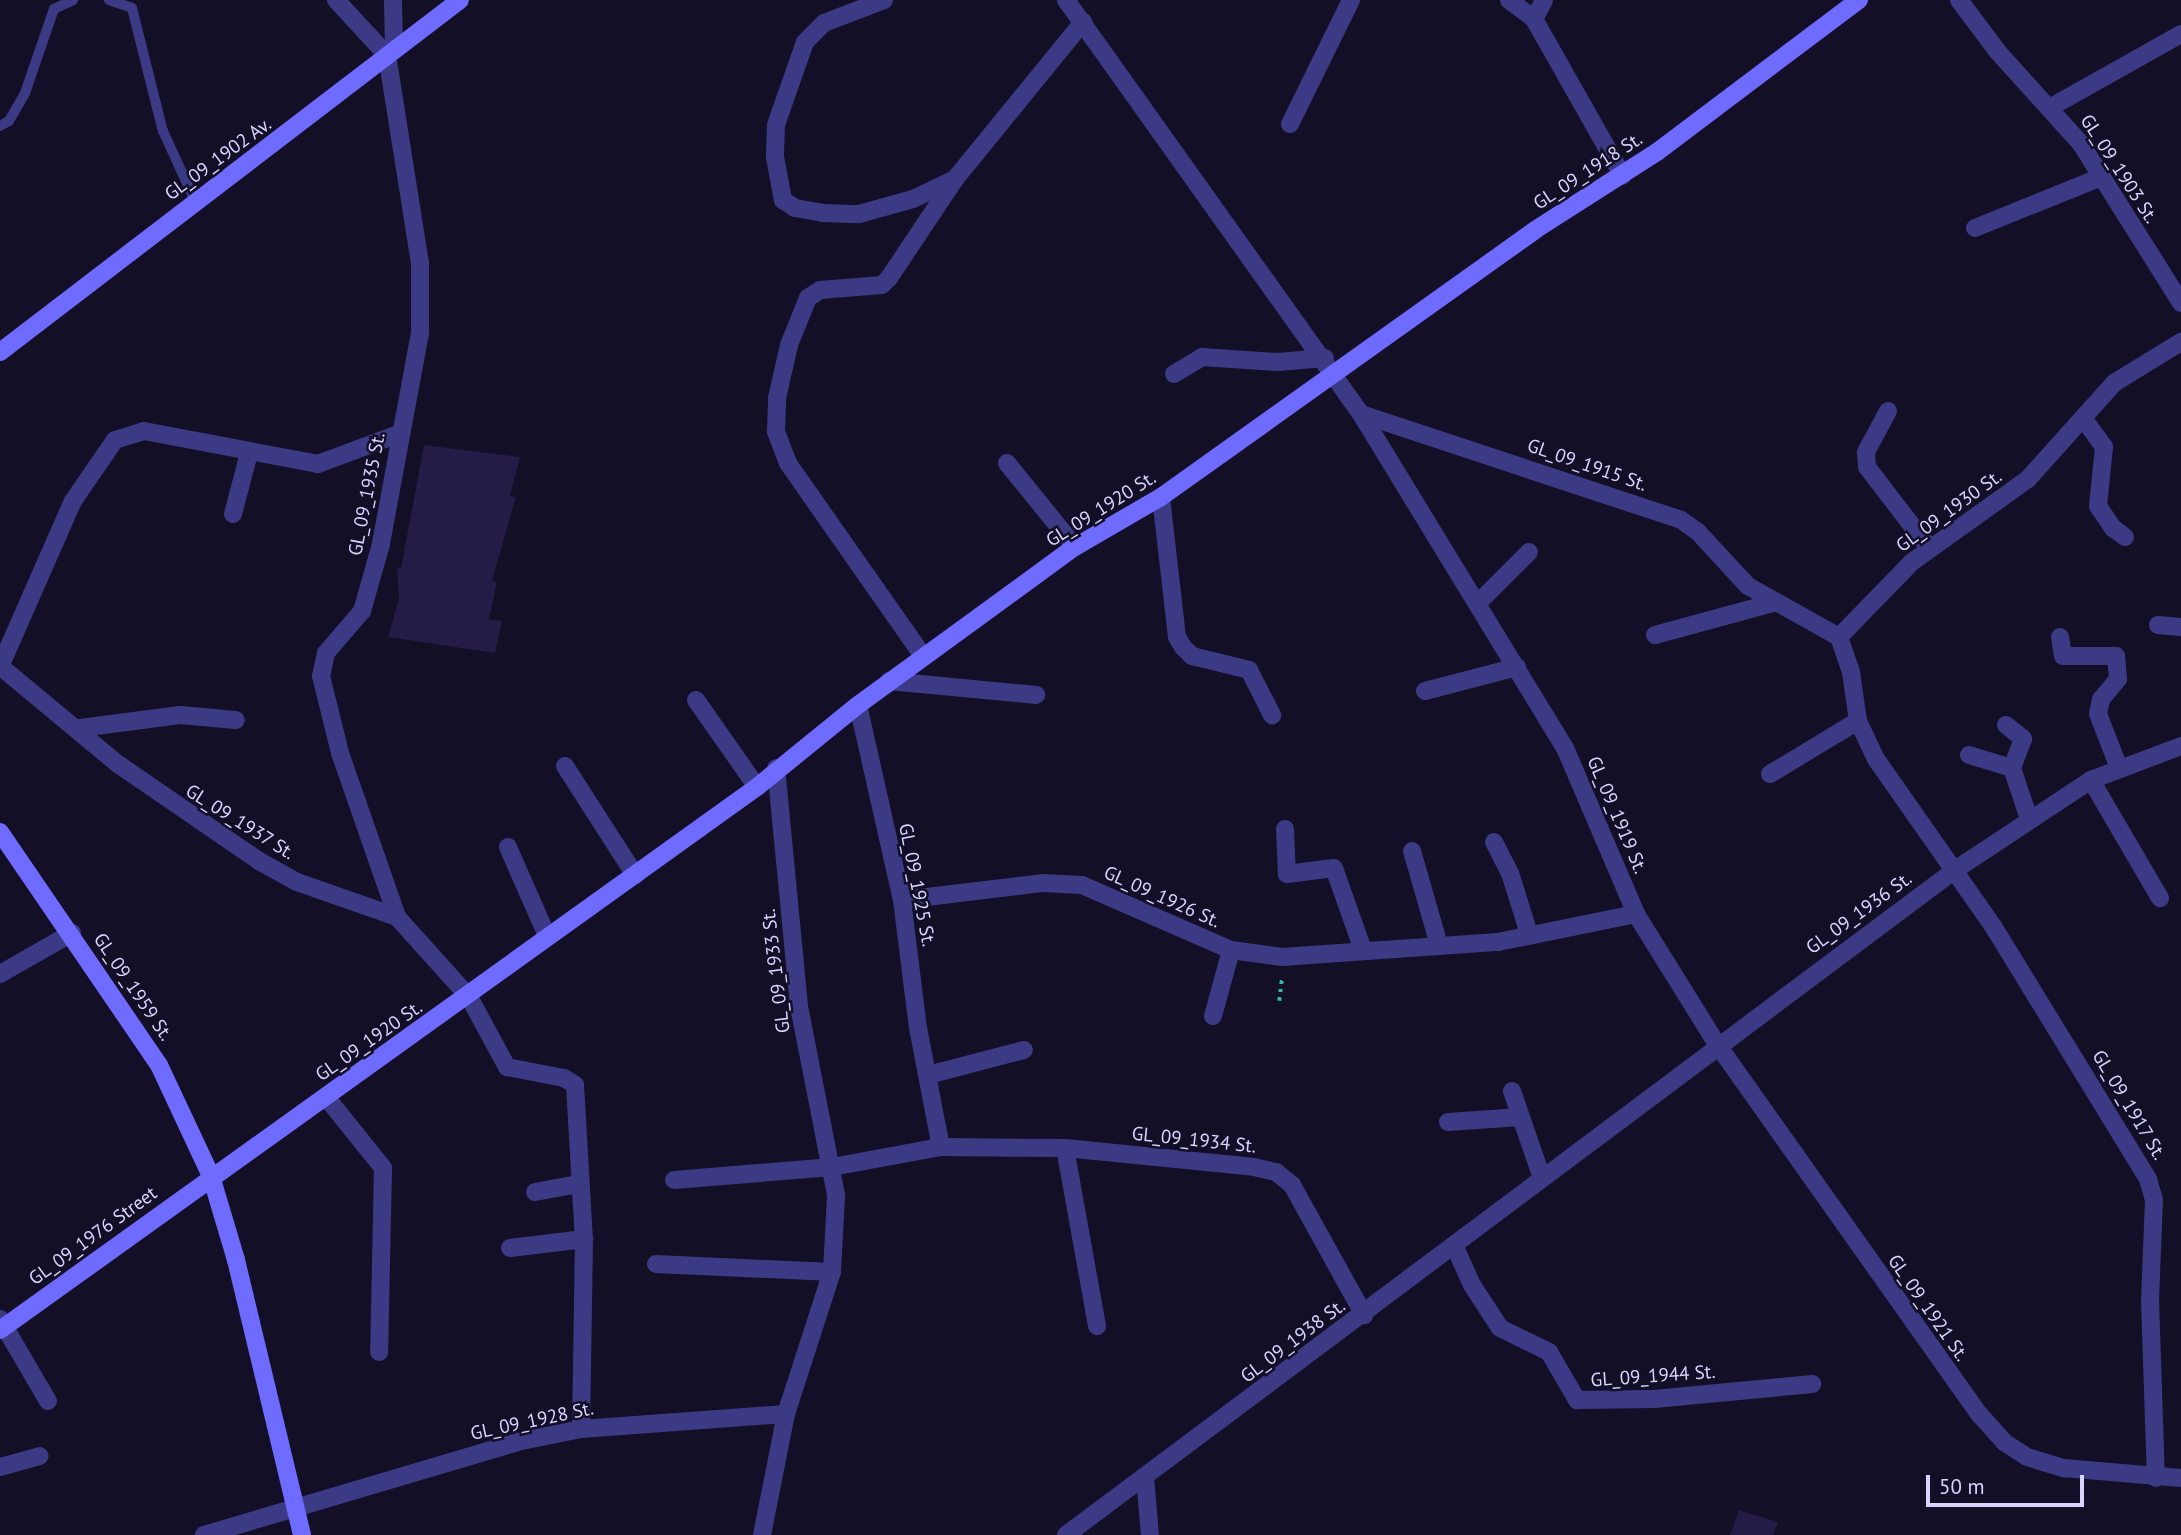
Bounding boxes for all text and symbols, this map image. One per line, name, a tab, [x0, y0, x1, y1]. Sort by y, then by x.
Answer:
street label: GL_09_1903 St.	[2075, 110, 2163, 228]
street label: GL_09_1902 Av.	[160, 113, 276, 205]
street label: GL_09_1918 St.	[1529, 127, 1647, 215]
street label: GL_09_1935 St.	[344, 430, 390, 558]
street label: GL_09_1915 St.	[1524, 434, 1650, 496]
street label: GL_09_1930 St.	[1892, 465, 2006, 557]
street label: GL_09_1920 St.	[1042, 466, 1160, 552]
street label: GL_09_1919 St.	[1582, 753, 1652, 877]
street label: GL_09_1937 St.	[181, 779, 299, 865]
street label: GL_09_1925 St.	[894, 821, 940, 949]
street label: GL_09_1926 St.	[1100, 861, 1224, 933]
street label: GL_09_1936 St.	[1802, 867, 1916, 959]
street label: GL_09_1933 St.	[757, 908, 795, 1034]
street label: GL_09_1959 St.	[89, 929, 177, 1045]
street label: GL_09_1920 St.	[311, 996, 427, 1086]
street label: GL_09_1917 St.	[2087, 1046, 2171, 1164]
street label: GL_09_1934 St.	[1131, 1122, 1257, 1158]
street label: GL_09_1976 Street	[25, 1182, 161, 1290]
street label: GL_09_1921 St.	[1883, 1250, 1973, 1366]
street label: GL_09_1938 St.	[1236, 1294, 1350, 1388]
street label: GL_09_1944 St.	[1590, 1360, 1716, 1392]
street label: GL_09_1928 St.	[468, 1397, 596, 1445]
scale bar	[1929, 1462, 2086, 1506]
text: 50 m	[1939, 1473, 1985, 1500]

